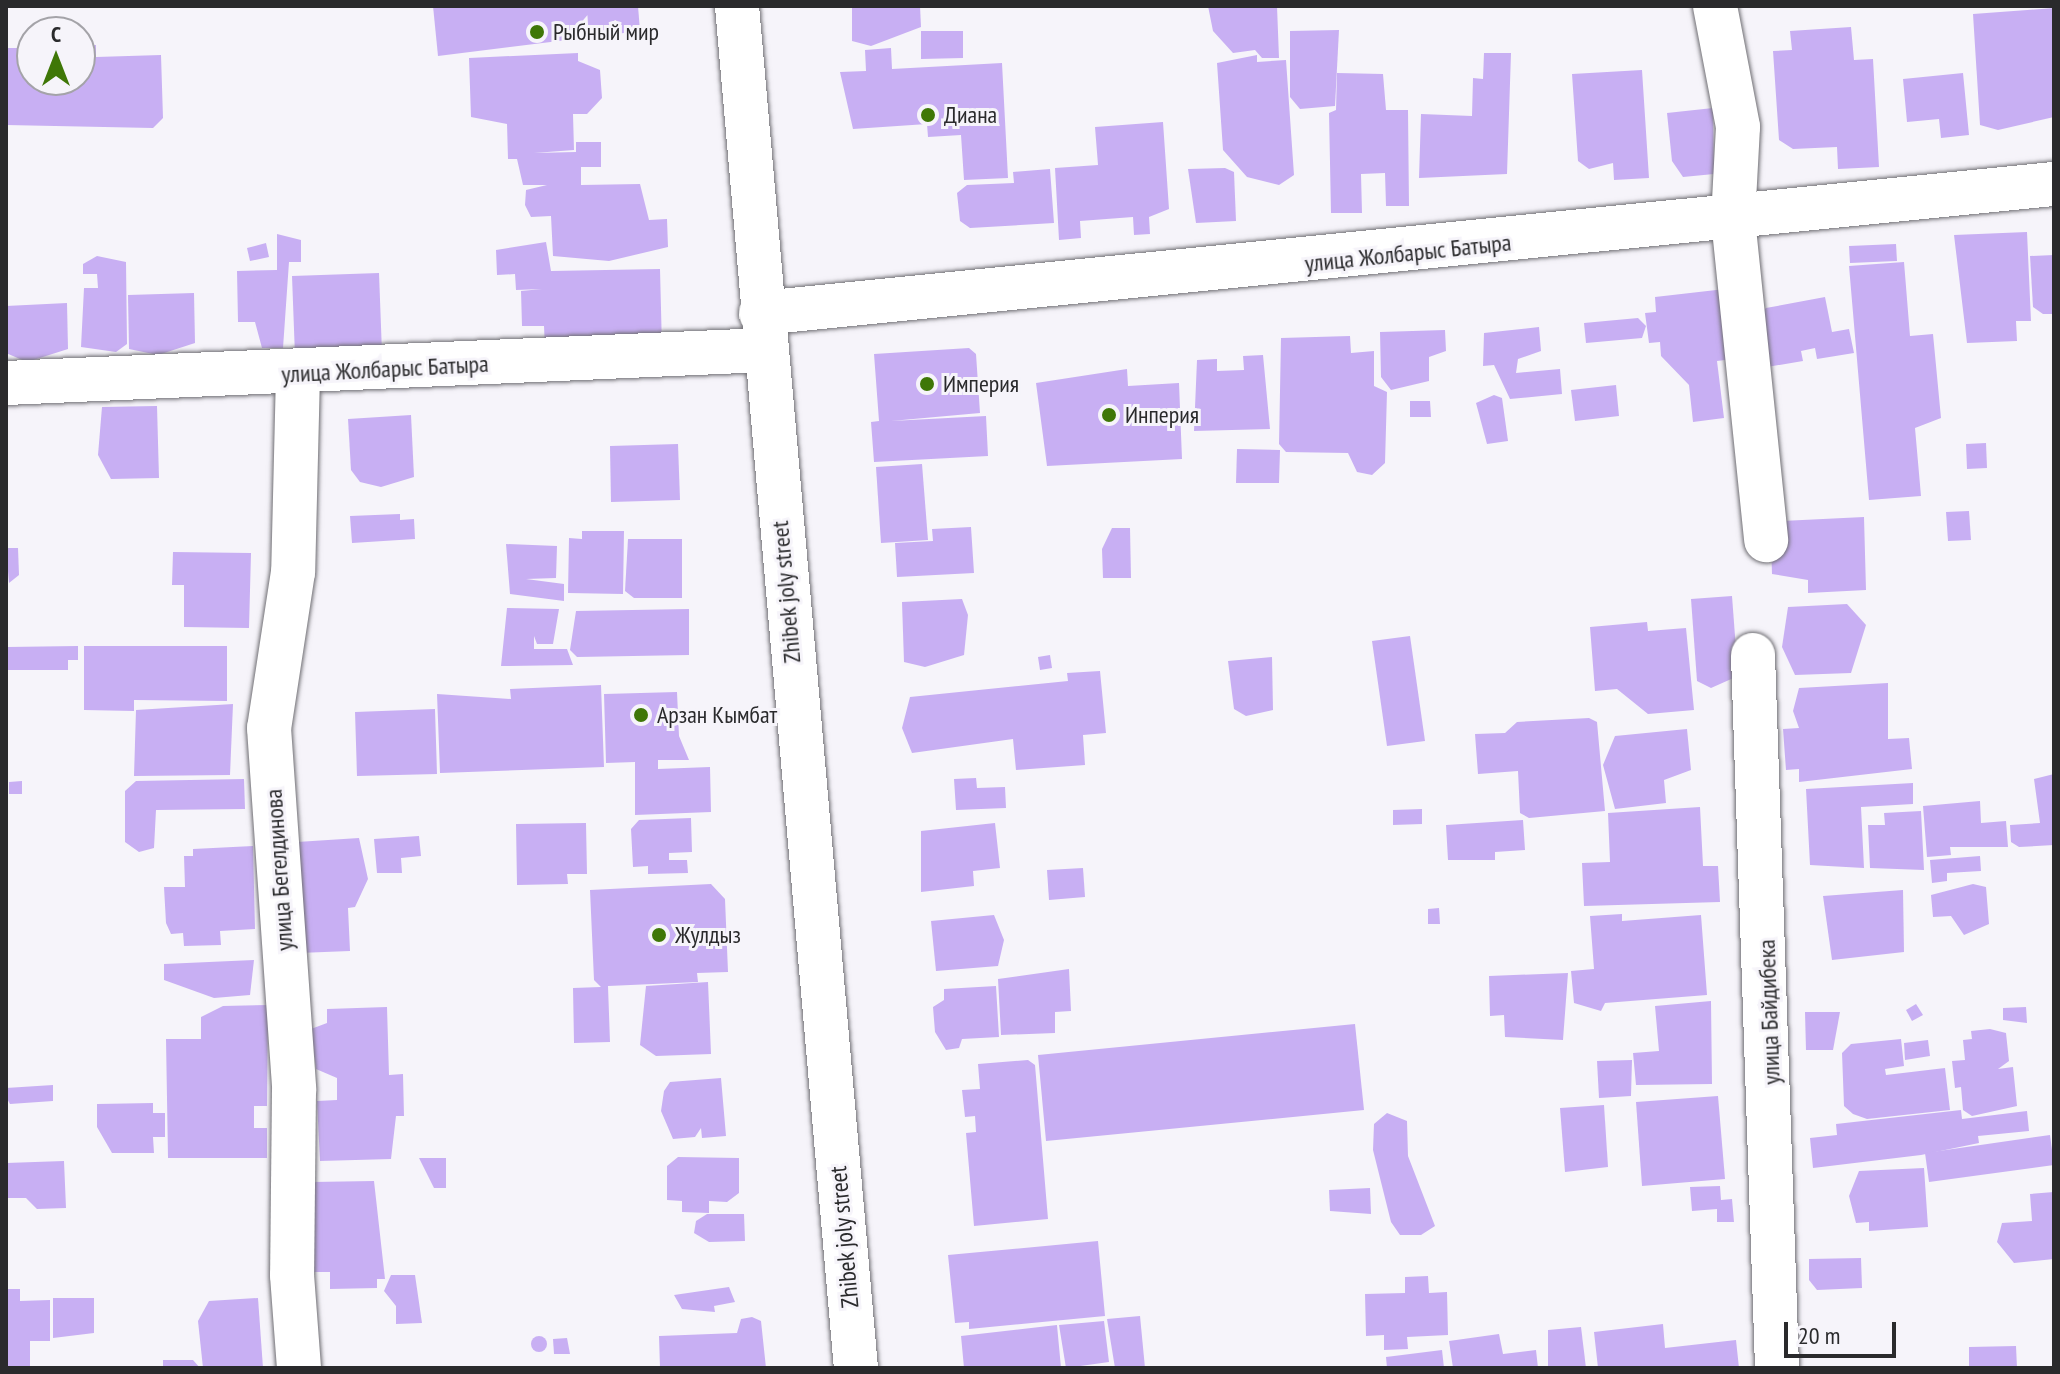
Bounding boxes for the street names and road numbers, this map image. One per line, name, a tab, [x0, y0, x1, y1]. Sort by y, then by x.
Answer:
street label: улица Жолбарыс Батыра	[1303, 228, 1513, 278]
street label: улица Жолбарыс Батыра	[281, 349, 489, 389]
street label: Zhibek joly street	[765, 519, 807, 665]
street label: улица Бегелдинова	[259, 788, 299, 952]
street label: улица Байдибека	[1752, 939, 1786, 1085]
street label: Zhibek joly street	[823, 1164, 865, 1310]

